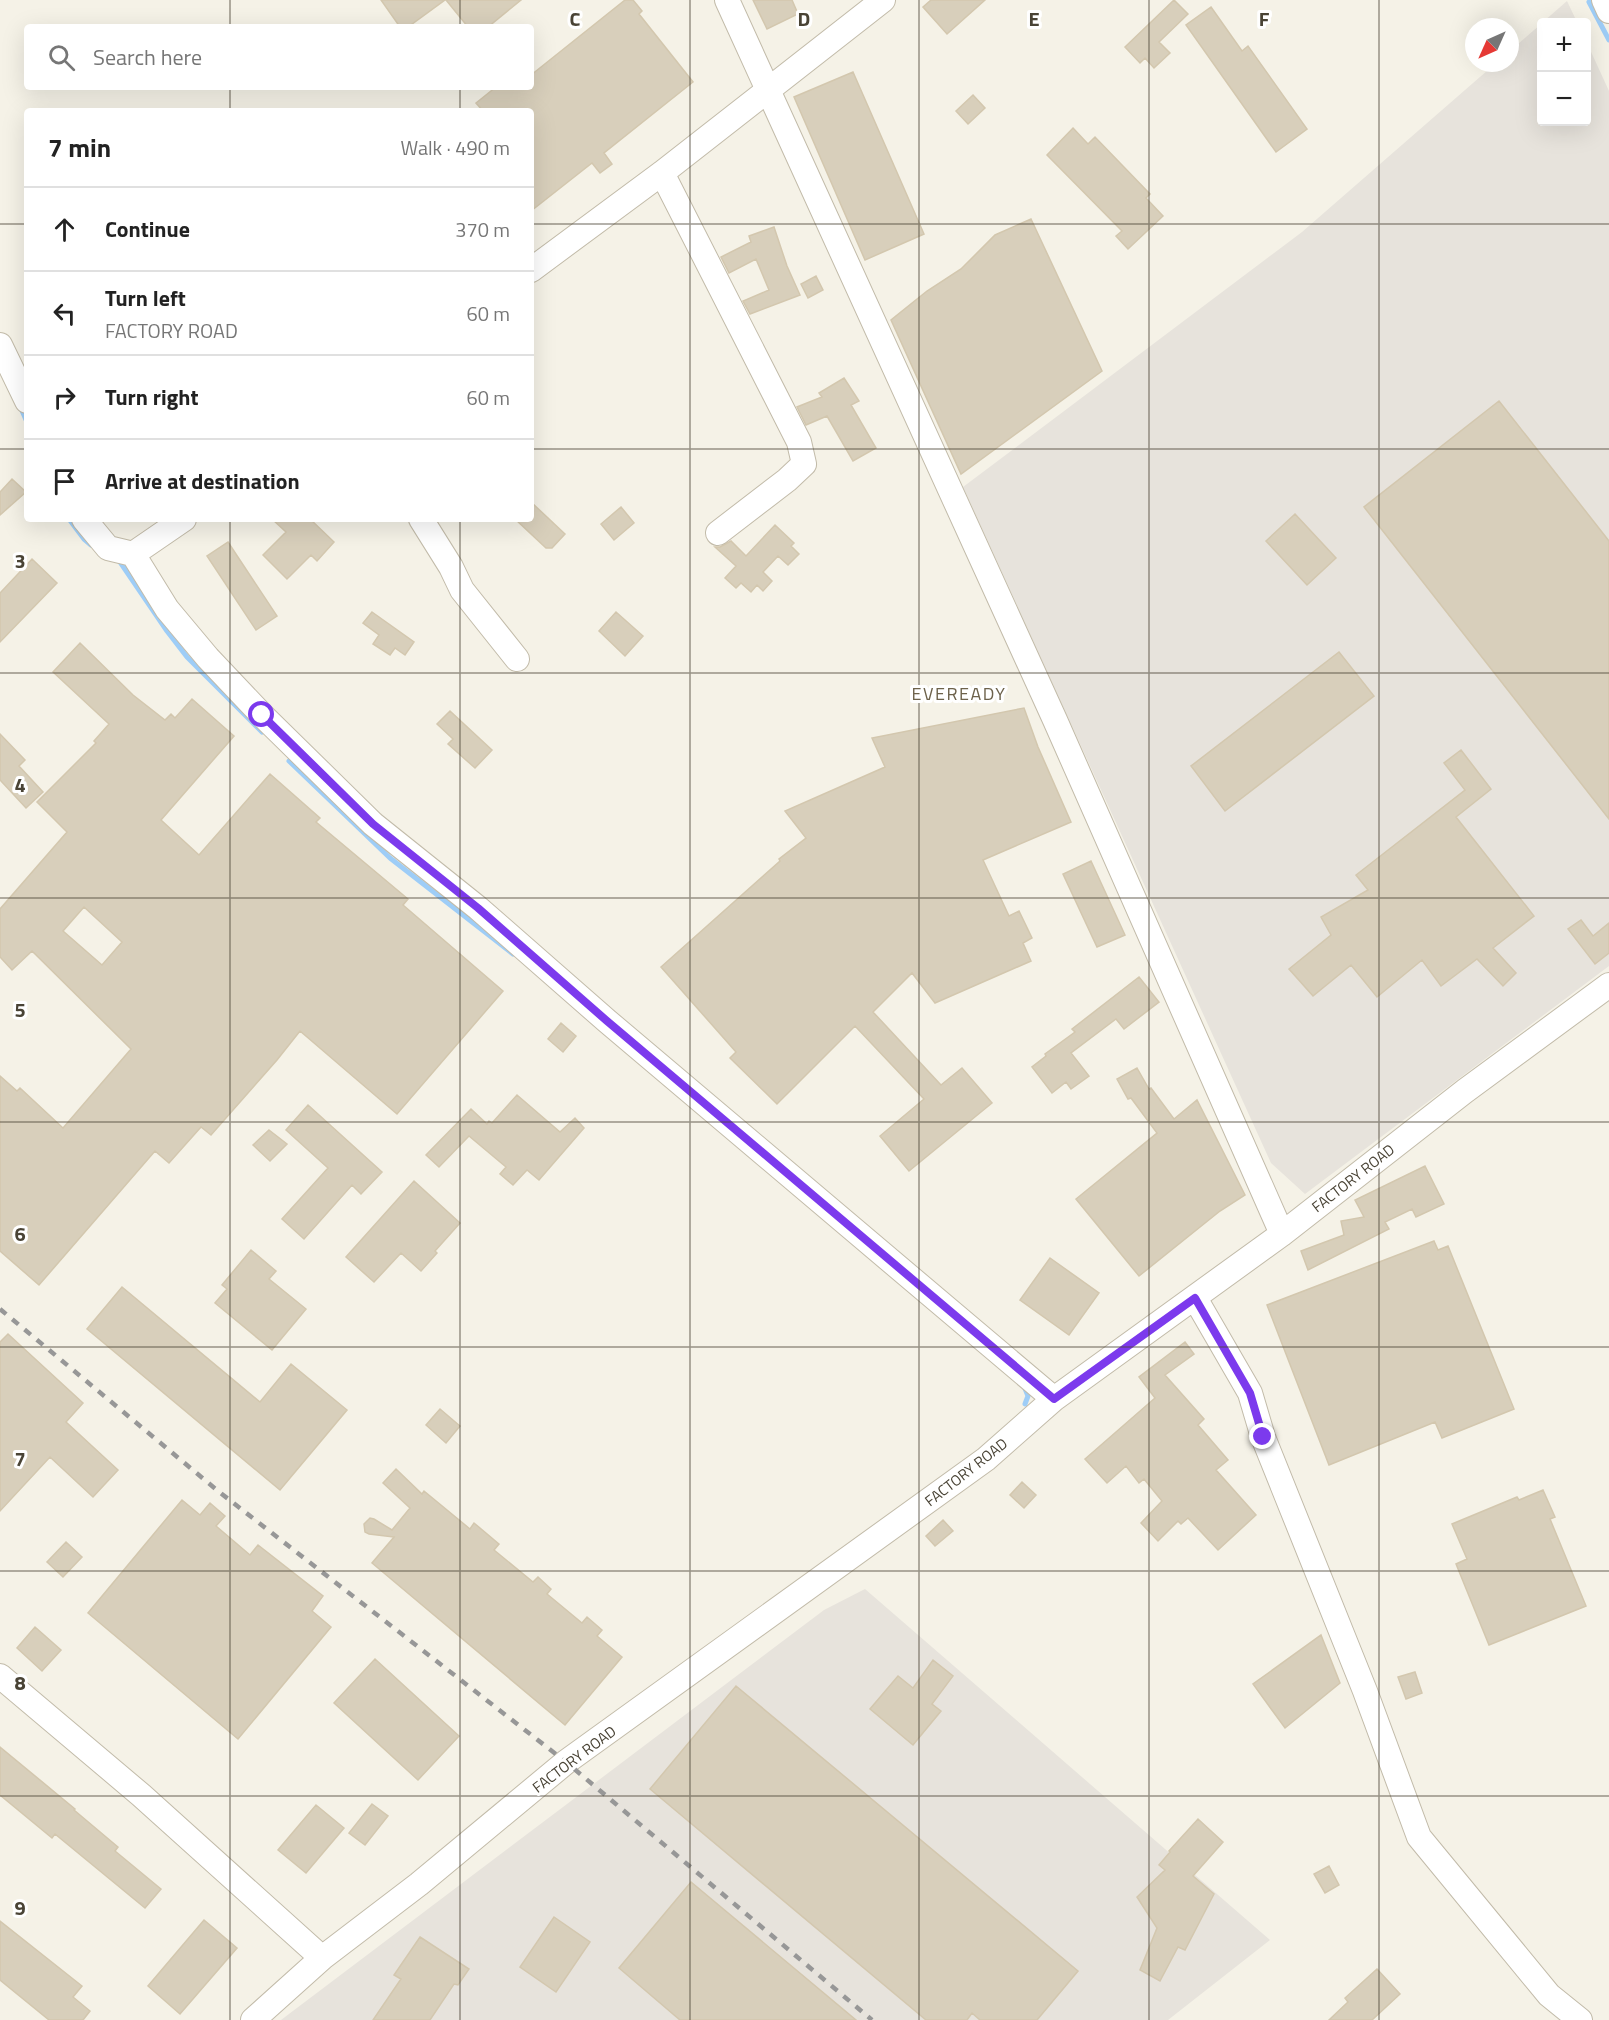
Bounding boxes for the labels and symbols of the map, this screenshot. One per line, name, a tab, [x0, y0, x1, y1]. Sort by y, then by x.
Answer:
text: C	[570, 3, 581, 34]
text: D	[798, 3, 810, 34]
text: E	[1028, 3, 1040, 34]
text: F	[1259, 3, 1270, 34]
north arrow	[1465, 18, 1519, 72]
text: 3	[14, 545, 26, 576]
district label: EVEREADY	[912, 680, 1006, 707]
route start	[248, 701, 274, 727]
text: 4	[14, 769, 26, 800]
text: 5	[14, 994, 26, 1025]
street label: FACTORY ROAD	[1307, 1138, 1399, 1218]
text: 6	[14, 1218, 26, 1249]
route end	[1249, 1423, 1275, 1449]
street label: FACTORY ROAD	[920, 1432, 1012, 1512]
text: 7	[14, 1443, 26, 1474]
text: 8	[14, 1667, 26, 1698]
street label: FACTORY ROAD	[527, 1720, 621, 1798]
text: 9	[14, 1892, 26, 1923]

